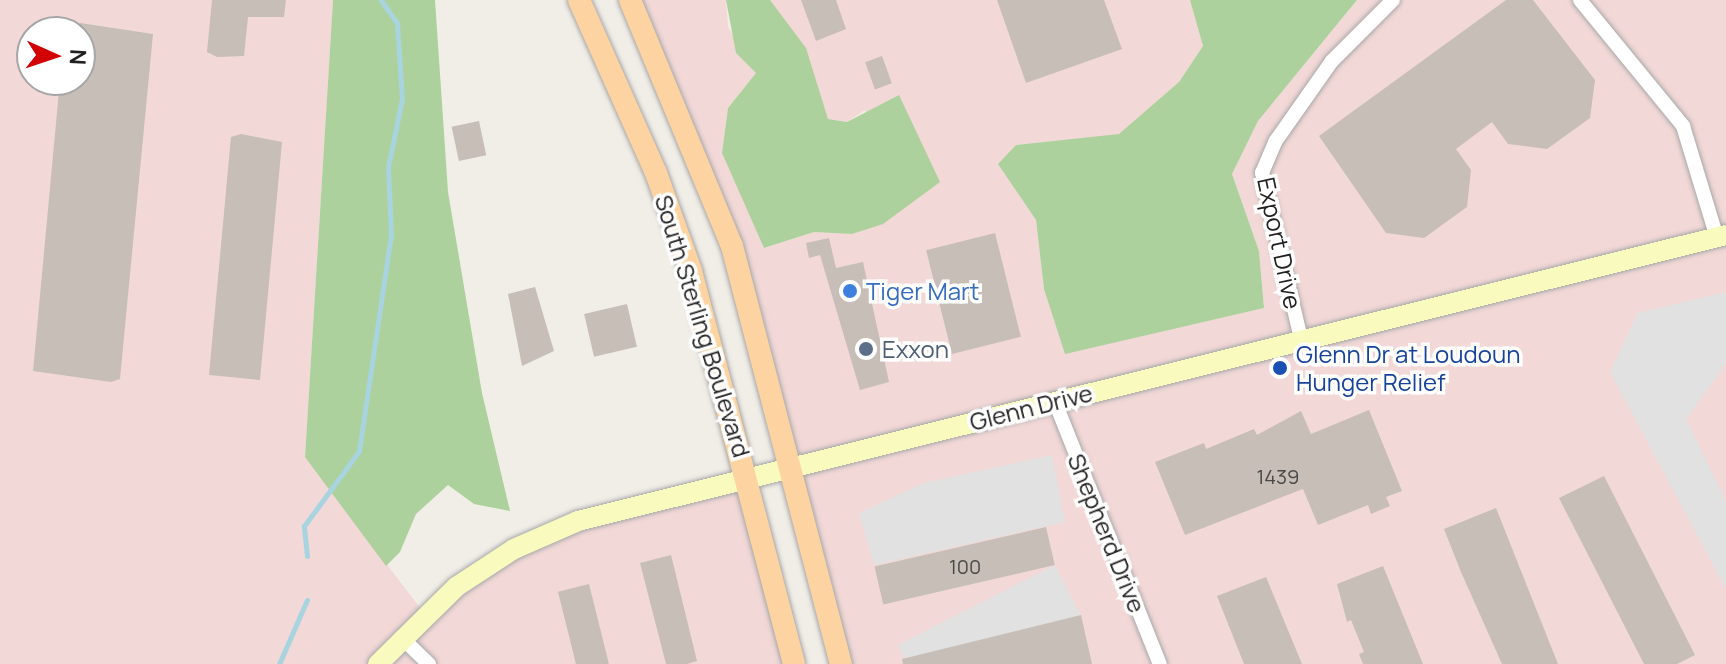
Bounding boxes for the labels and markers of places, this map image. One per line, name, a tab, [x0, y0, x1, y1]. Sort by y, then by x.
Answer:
place label: Tiger Mart	[866, 277, 979, 305]
marker: Tiger Mart	[841, 282, 859, 300]
place label: Exxon	[882, 335, 949, 363]
marker: Exxon	[857, 340, 875, 358]
place label: Glenn Dr at Loudoun Hunger Relief	[1296, 340, 1520, 396]
marker: Glenn Dr at Loudoun Hunger Relief	[1271, 359, 1289, 377]

